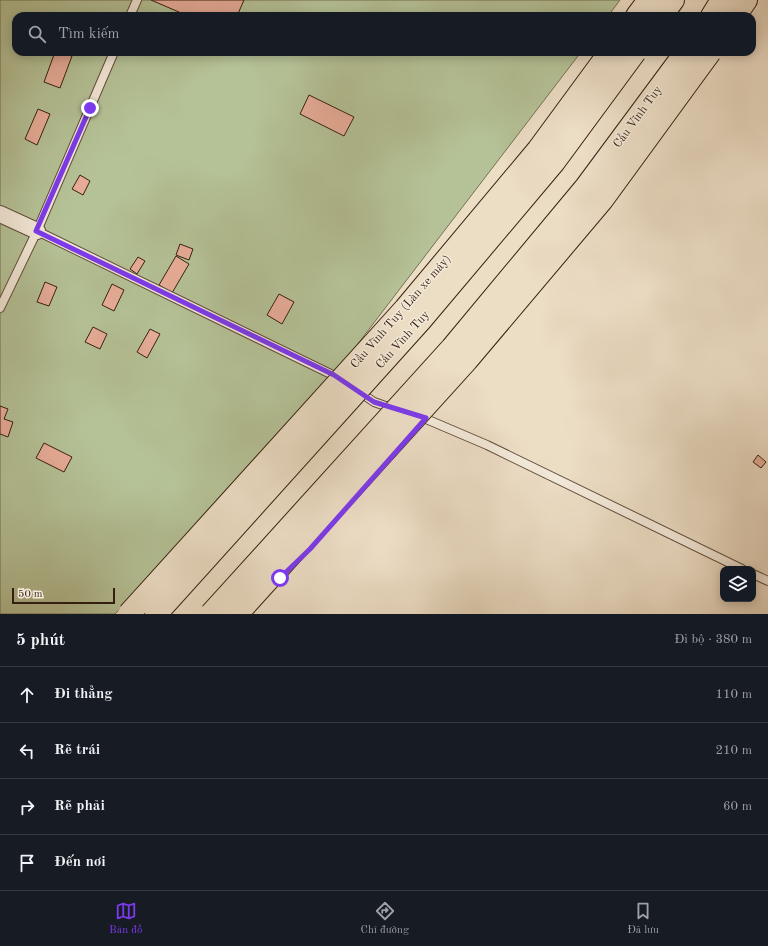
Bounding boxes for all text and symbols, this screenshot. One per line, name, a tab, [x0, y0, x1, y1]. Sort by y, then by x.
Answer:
search box	[12, 12, 756, 56]
icon: search	[26, 23, 48, 45]
text: Tìm kiếm	[58, 27, 120, 42]
street label: Cầu Vĩnh Tuy	[610, 82, 665, 150]
route end	[81, 99, 99, 117]
street label: Cầu Vĩnh Tuy (Làn xe máy)	[348, 252, 454, 372]
street label: Cầu Vĩnh Tuy	[373, 308, 433, 372]
map controls	[720, 566, 756, 602]
button: layers	[720, 566, 756, 602]
route start	[271, 569, 289, 587]
scale bar	[12, 586, 115, 605]
text: 50 m	[18, 589, 43, 600]
text: 5 phút	[16, 632, 65, 649]
text: Đi bộ · 380 m	[674, 633, 752, 646]
icon: ahead	[16, 684, 38, 706]
text: Đi thẳng	[54, 687, 113, 702]
text: 110 m	[715, 688, 752, 701]
icon: left	[16, 740, 38, 762]
text: Rẽ trái	[54, 743, 100, 758]
text: 210 m	[715, 744, 752, 757]
icon: right	[16, 796, 38, 818]
text: Rẽ phải	[54, 799, 105, 814]
text: 60 m	[723, 800, 752, 813]
icon: arrive	[16, 852, 38, 874]
text: Đến nơi	[54, 855, 106, 870]
tab: Bản đồ	[109, 900, 142, 938]
tab: Chỉ đường	[361, 900, 409, 938]
tab: Đã lưu	[627, 900, 659, 938]

